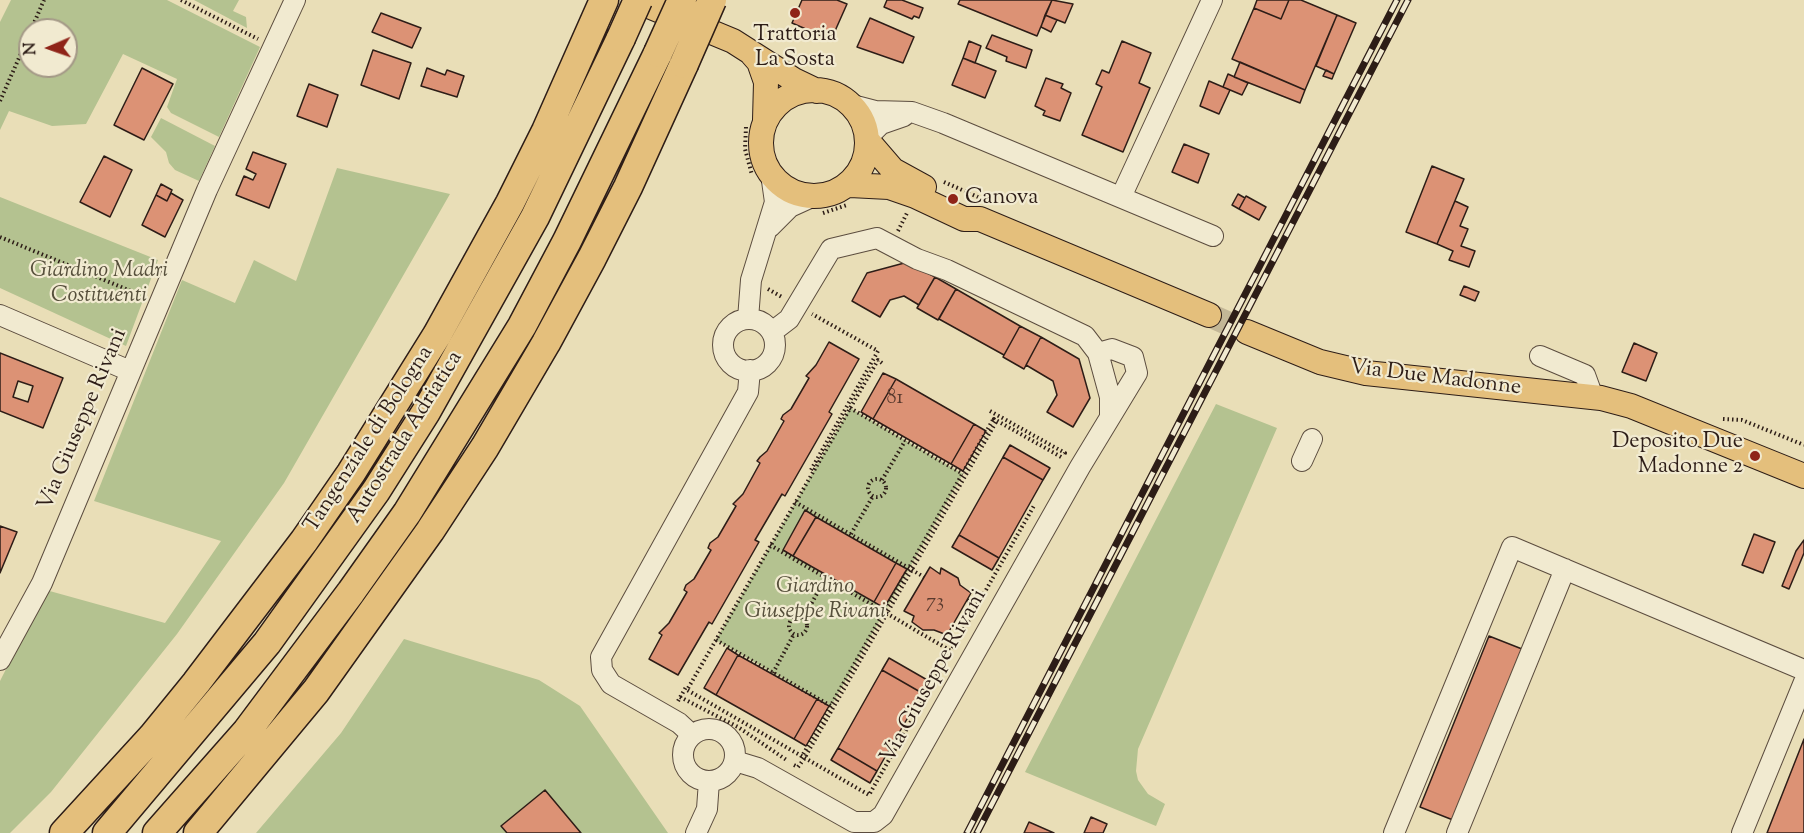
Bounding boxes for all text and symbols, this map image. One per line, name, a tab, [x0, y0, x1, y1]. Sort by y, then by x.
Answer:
marker: Trattoria La Sosta	[788, 6, 802, 20]
north arrow	[18, 18, 78, 78]
place label: Trattoria La Sosta	[753, 23, 837, 74]
text: N	[20, 42, 43, 55]
place label: Canova	[965, 186, 1038, 212]
marker: Canova	[946, 192, 960, 206]
park label: Giardino Madri Costituenti	[30, 259, 168, 310]
street label: Via Giuseppe Rivani	[34, 325, 134, 515]
street label: Tangenziale di Bologna	[300, 342, 440, 538]
street label: Autostrada Adriatica	[342, 347, 470, 529]
street label: Via Due Madonne	[1348, 355, 1522, 403]
house number: 81	[887, 388, 903, 412]
place label: Deposito Due Madonne 2	[1612, 430, 1743, 482]
marker: Deposito Due Madonne 2	[1748, 449, 1762, 463]
park label: Giardino Giuseppe Rivani	[744, 575, 886, 626]
street label: Via Giuseppe Rivani	[876, 585, 994, 769]
house number: 73	[926, 592, 944, 616]

